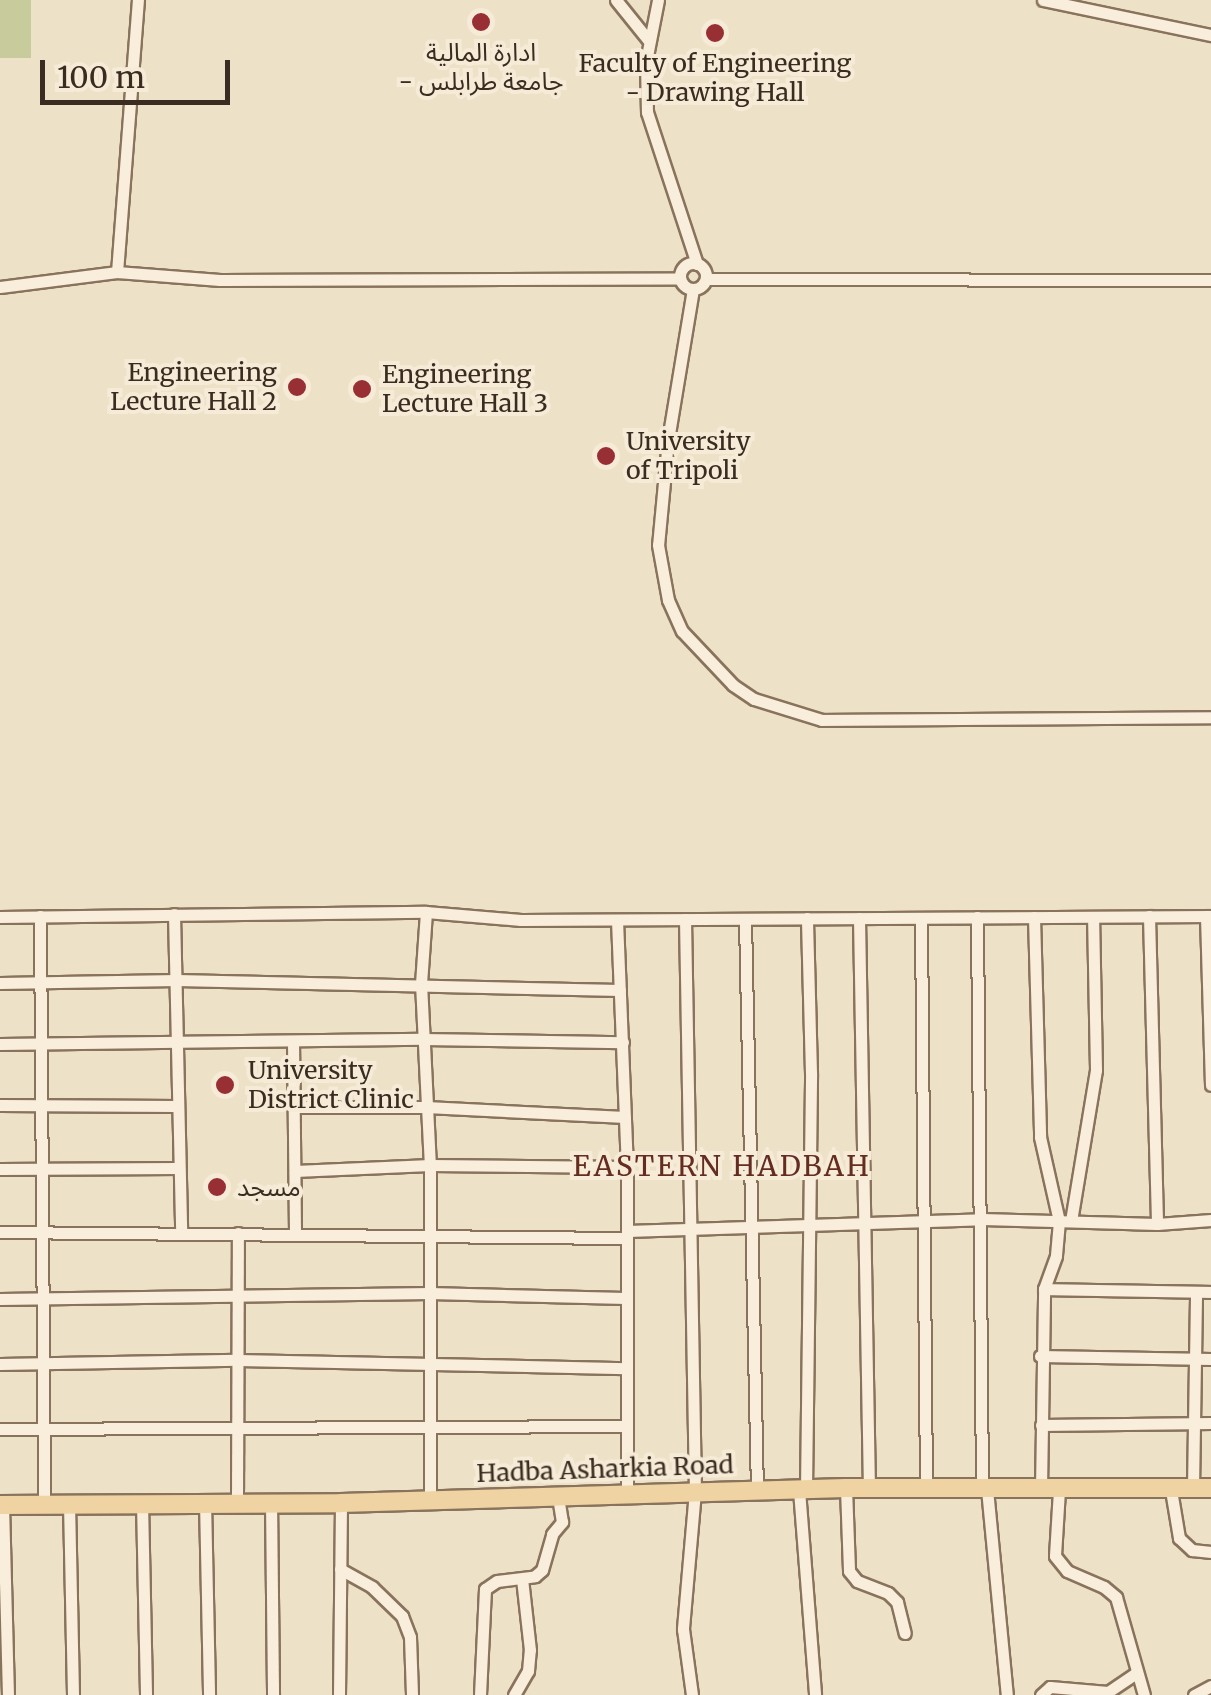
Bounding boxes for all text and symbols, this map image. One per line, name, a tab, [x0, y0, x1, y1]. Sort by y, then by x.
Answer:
marker: ادارة المالية - جامعة طرابلس	[470, 11, 492, 33]
marker: Faculty of Engineering - Drawing Hall	[704, 22, 726, 44]
place label: ادارة المالية - جامعة طرابلس	[399, 38, 563, 97]
scale bar	[45, 40, 235, 102]
place label: Faculty of Engineering - Drawing Hall	[579, 49, 851, 108]
text: 100 m	[57, 58, 145, 96]
place label: Engineering Lecture Hall 2	[110, 358, 277, 417]
place label: Engineering Lecture Hall 3	[382, 360, 548, 419]
marker: Engineering Lecture Hall 2	[286, 376, 308, 398]
marker: Engineering Lecture Hall 3	[351, 378, 373, 400]
place label: University of Tripoli	[626, 427, 750, 486]
marker: University of Tripoli	[595, 445, 617, 467]
place label: University District Clinic	[248, 1056, 414, 1115]
marker: University District Clinic	[212, 1072, 238, 1098]
district label: EASTERN HADBAH	[573, 1149, 871, 1183]
place label: مسجد	[237, 1172, 301, 1202]
marker: مسجد	[206, 1176, 228, 1198]
street label: Hadba Asharkia Road	[476, 1450, 734, 1488]

